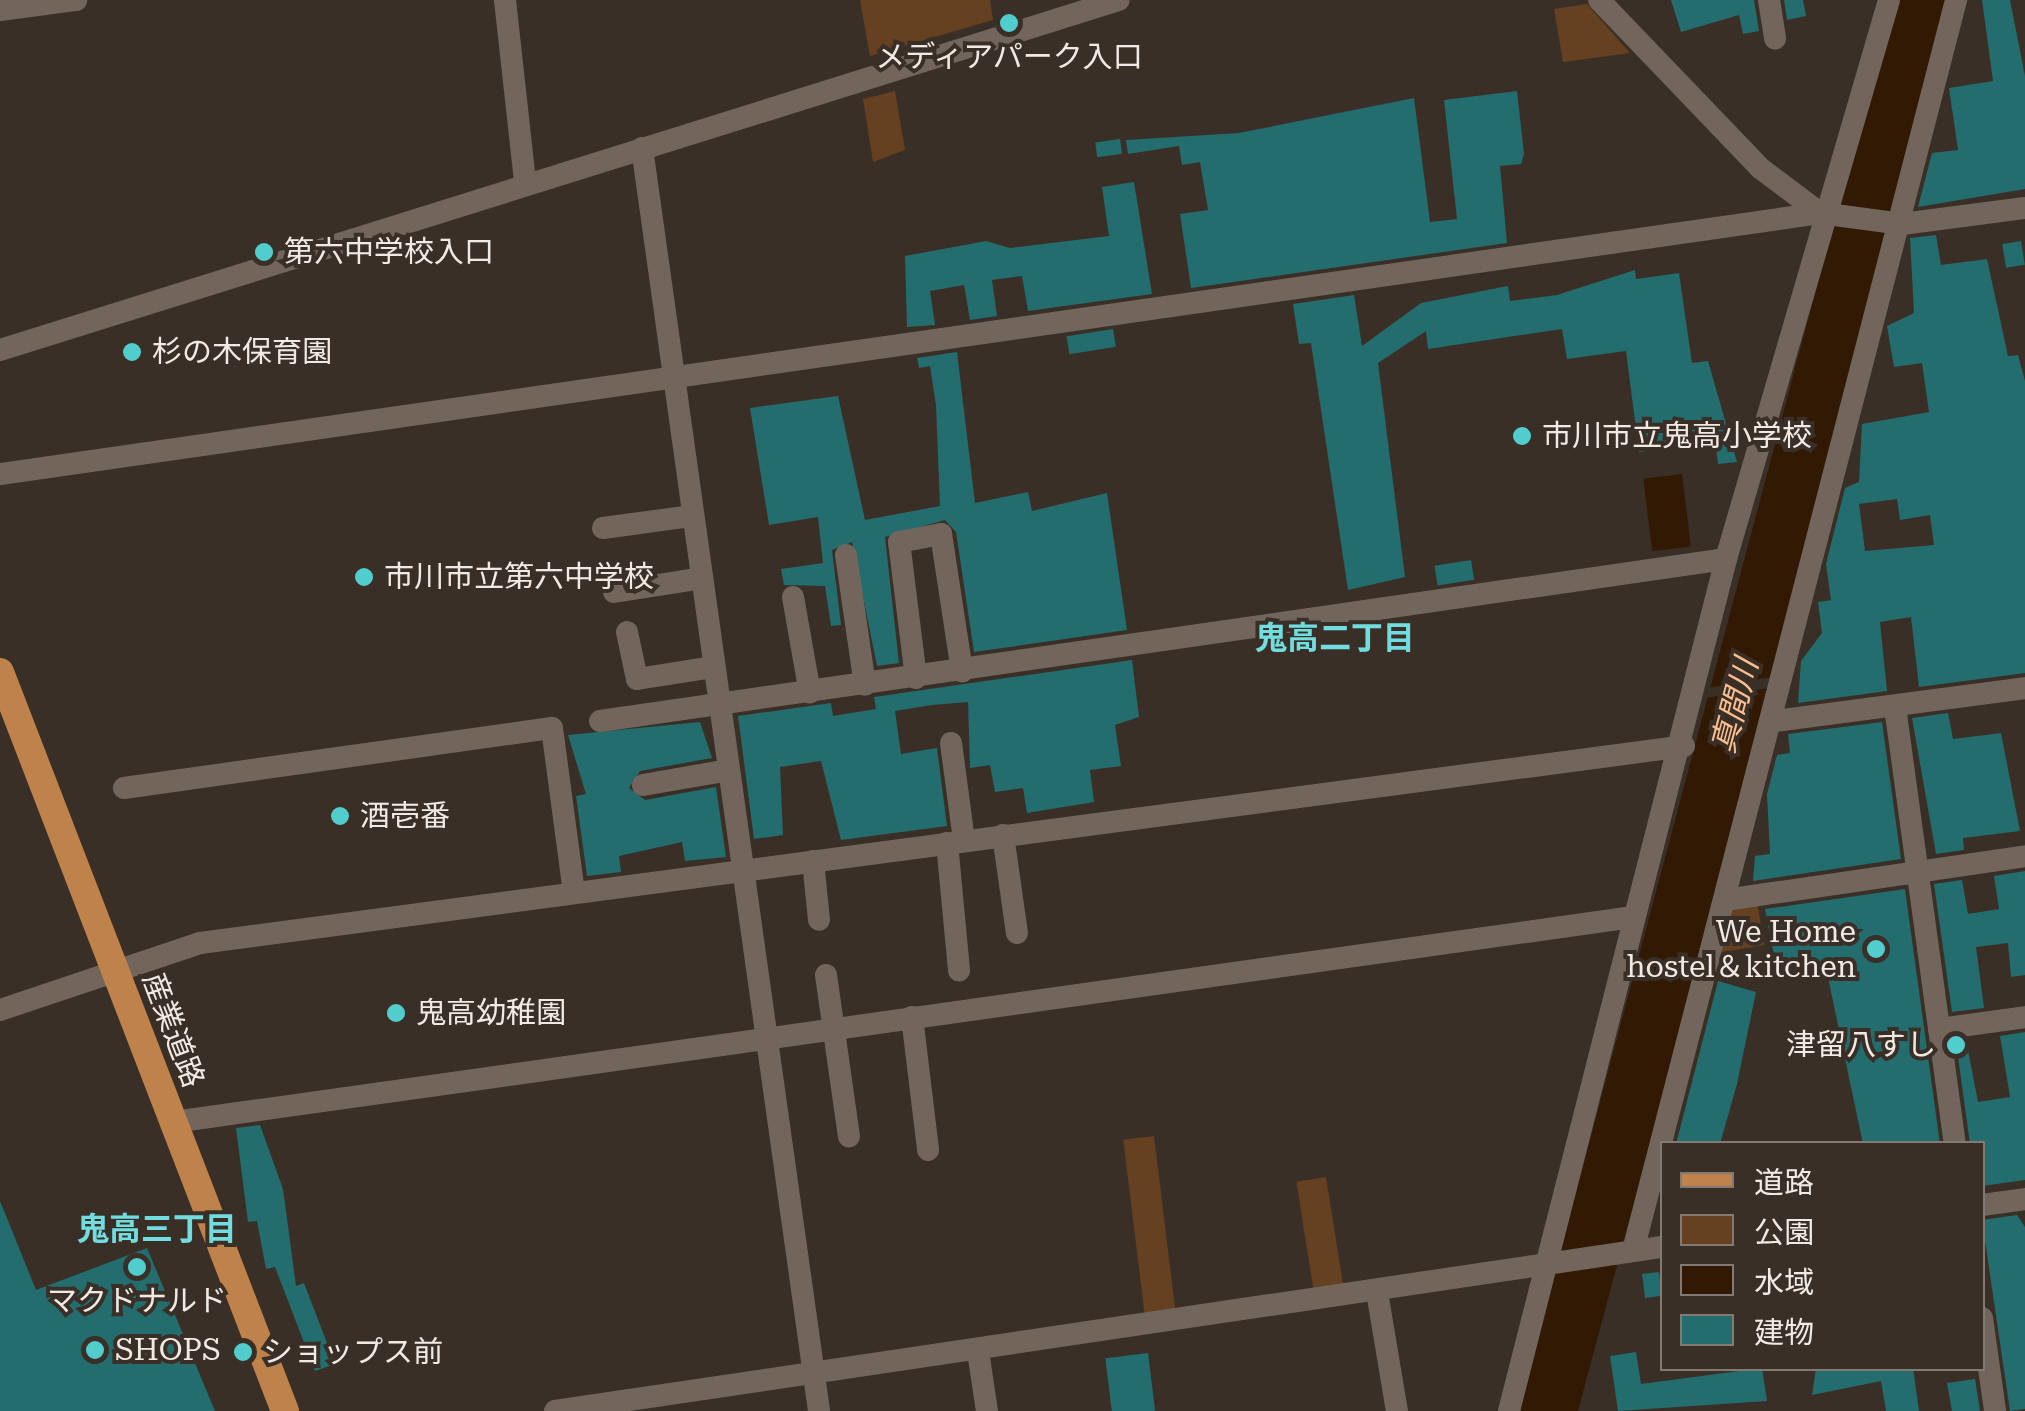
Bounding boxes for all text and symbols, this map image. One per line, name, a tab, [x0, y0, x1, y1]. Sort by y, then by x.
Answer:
marker: メディアパーク入口	[998, 12, 1020, 34]
place label: メディアパーク入口	[874, 39, 1144, 75]
place label: 第六中学校入口	[284, 234, 494, 270]
marker: 第六中学校入口	[253, 241, 275, 263]
place label: 杉の木保育園	[152, 334, 332, 370]
marker: 杉の木保育園	[121, 341, 143, 363]
place label: 市川市立鬼高小学校	[1542, 418, 1812, 454]
marker: 市川市立鬼高小学校	[1511, 425, 1533, 447]
place label: 市川市立第六中学校	[384, 559, 654, 595]
marker: 市川市立第六中学校	[353, 566, 375, 588]
district label: 鬼高二丁目	[1255, 619, 1415, 657]
water label: 真間川	[1704, 655, 1766, 757]
place label: 酒壱番	[360, 798, 450, 834]
marker: 酒壱番	[329, 805, 351, 827]
place label: We Home hostel＆kitchen	[1626, 914, 1856, 984]
marker: We Home hostel＆kitchen	[1865, 938, 1887, 960]
street label: 産業道路	[135, 968, 211, 1092]
place label: 鬼高幼稚園	[416, 995, 566, 1031]
marker: 鬼高幼稚園	[385, 1002, 407, 1024]
place label: 津留八すし	[1786, 1027, 1936, 1063]
marker: 津留八すし	[1945, 1034, 1967, 1056]
legend	[1660, 1141, 1985, 1371]
text: 道路	[1754, 1165, 1814, 1200]
district label: 鬼高三丁目	[77, 1210, 237, 1248]
text: 公園	[1754, 1215, 1814, 1250]
marker: マクドナルド	[126, 1256, 148, 1278]
text: 水域	[1754, 1265, 1814, 1300]
place label: マクドナルド	[47, 1283, 227, 1319]
text: 建物	[1754, 1315, 1814, 1350]
place label: SHOPS	[115, 1332, 221, 1368]
place label: ショップス前	[263, 1334, 443, 1370]
marker: SHOPS	[84, 1339, 106, 1361]
marker: ショップス前	[232, 1341, 254, 1363]

